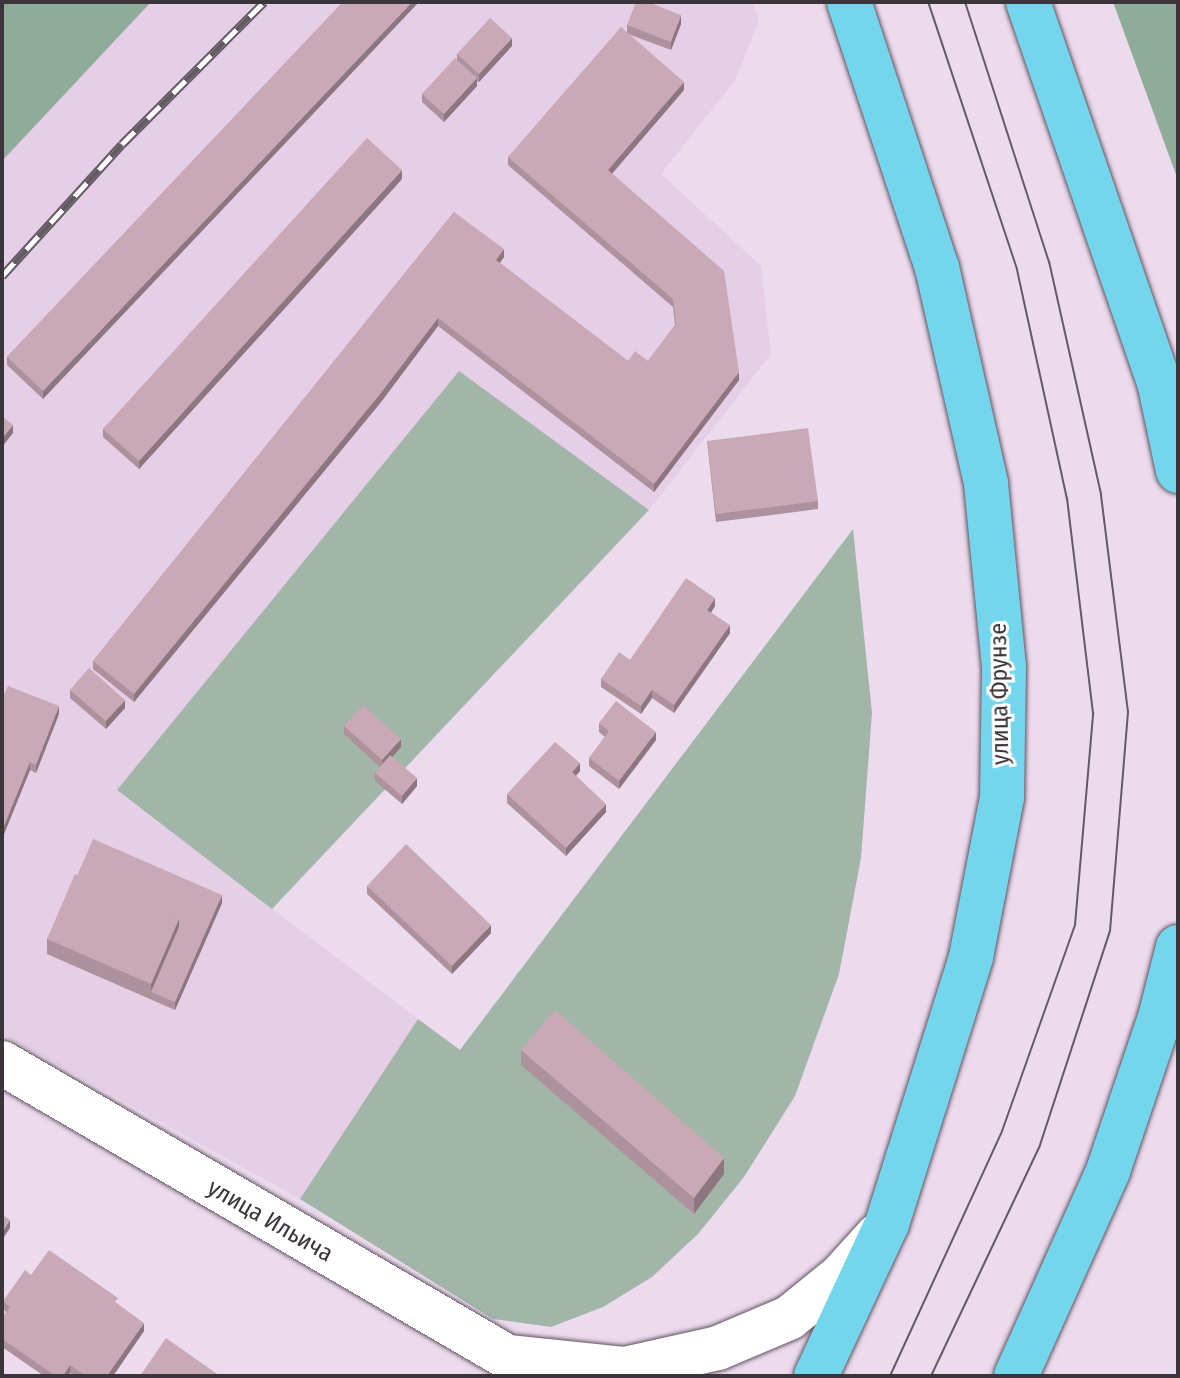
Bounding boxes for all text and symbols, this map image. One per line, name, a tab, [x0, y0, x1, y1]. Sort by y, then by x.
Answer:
street label: улица Фрунзе	[984, 623, 1016, 765]
street label: улица Ильича	[202, 1173, 338, 1269]

